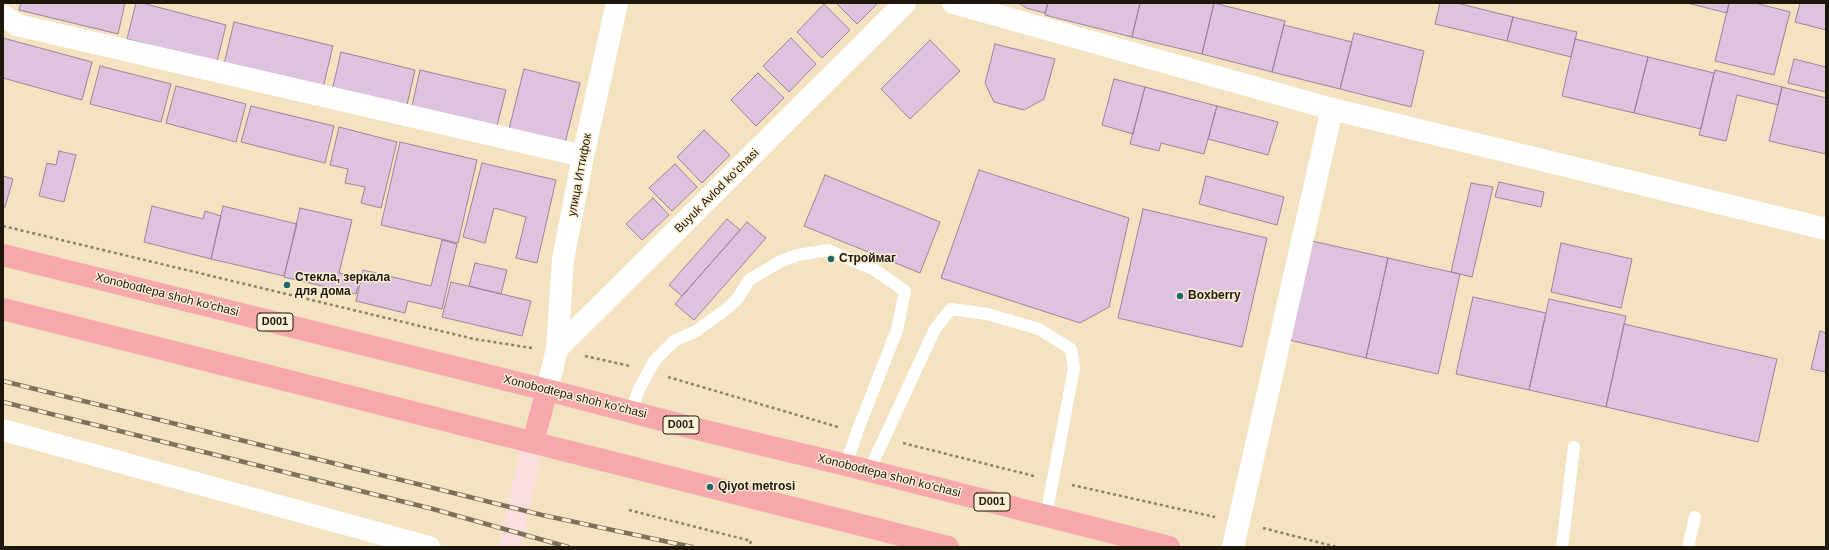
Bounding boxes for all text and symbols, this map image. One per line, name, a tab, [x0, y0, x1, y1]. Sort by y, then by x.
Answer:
street label: улица Иттифок	[565, 132, 595, 218]
street label: Buyuk Avlod koʻchasi	[672, 146, 762, 236]
place label: Строймаг	[839, 252, 896, 266]
marker: Строймаг	[826, 254, 836, 264]
street label: Xonobodtepa shoh ko'chasi	[94, 270, 240, 320]
place label: Стекла, зеркала для дома	[295, 271, 390, 299]
marker: Стекла, зеркала для дома	[282, 280, 292, 290]
place label: Boxberry	[1188, 289, 1241, 303]
marker: Boxberry	[1175, 291, 1185, 301]
road number: D001	[257, 313, 293, 331]
street label: Xonobodtepa shoh ko'chasi	[502, 372, 648, 422]
road number: D001	[663, 416, 699, 434]
street label: Xonobodtepa shoh ko'chasi	[816, 451, 962, 501]
place label: Qiyot metrosi	[718, 480, 795, 494]
marker: Qiyot metrosi	[705, 482, 715, 492]
road number: D001	[974, 493, 1010, 511]

